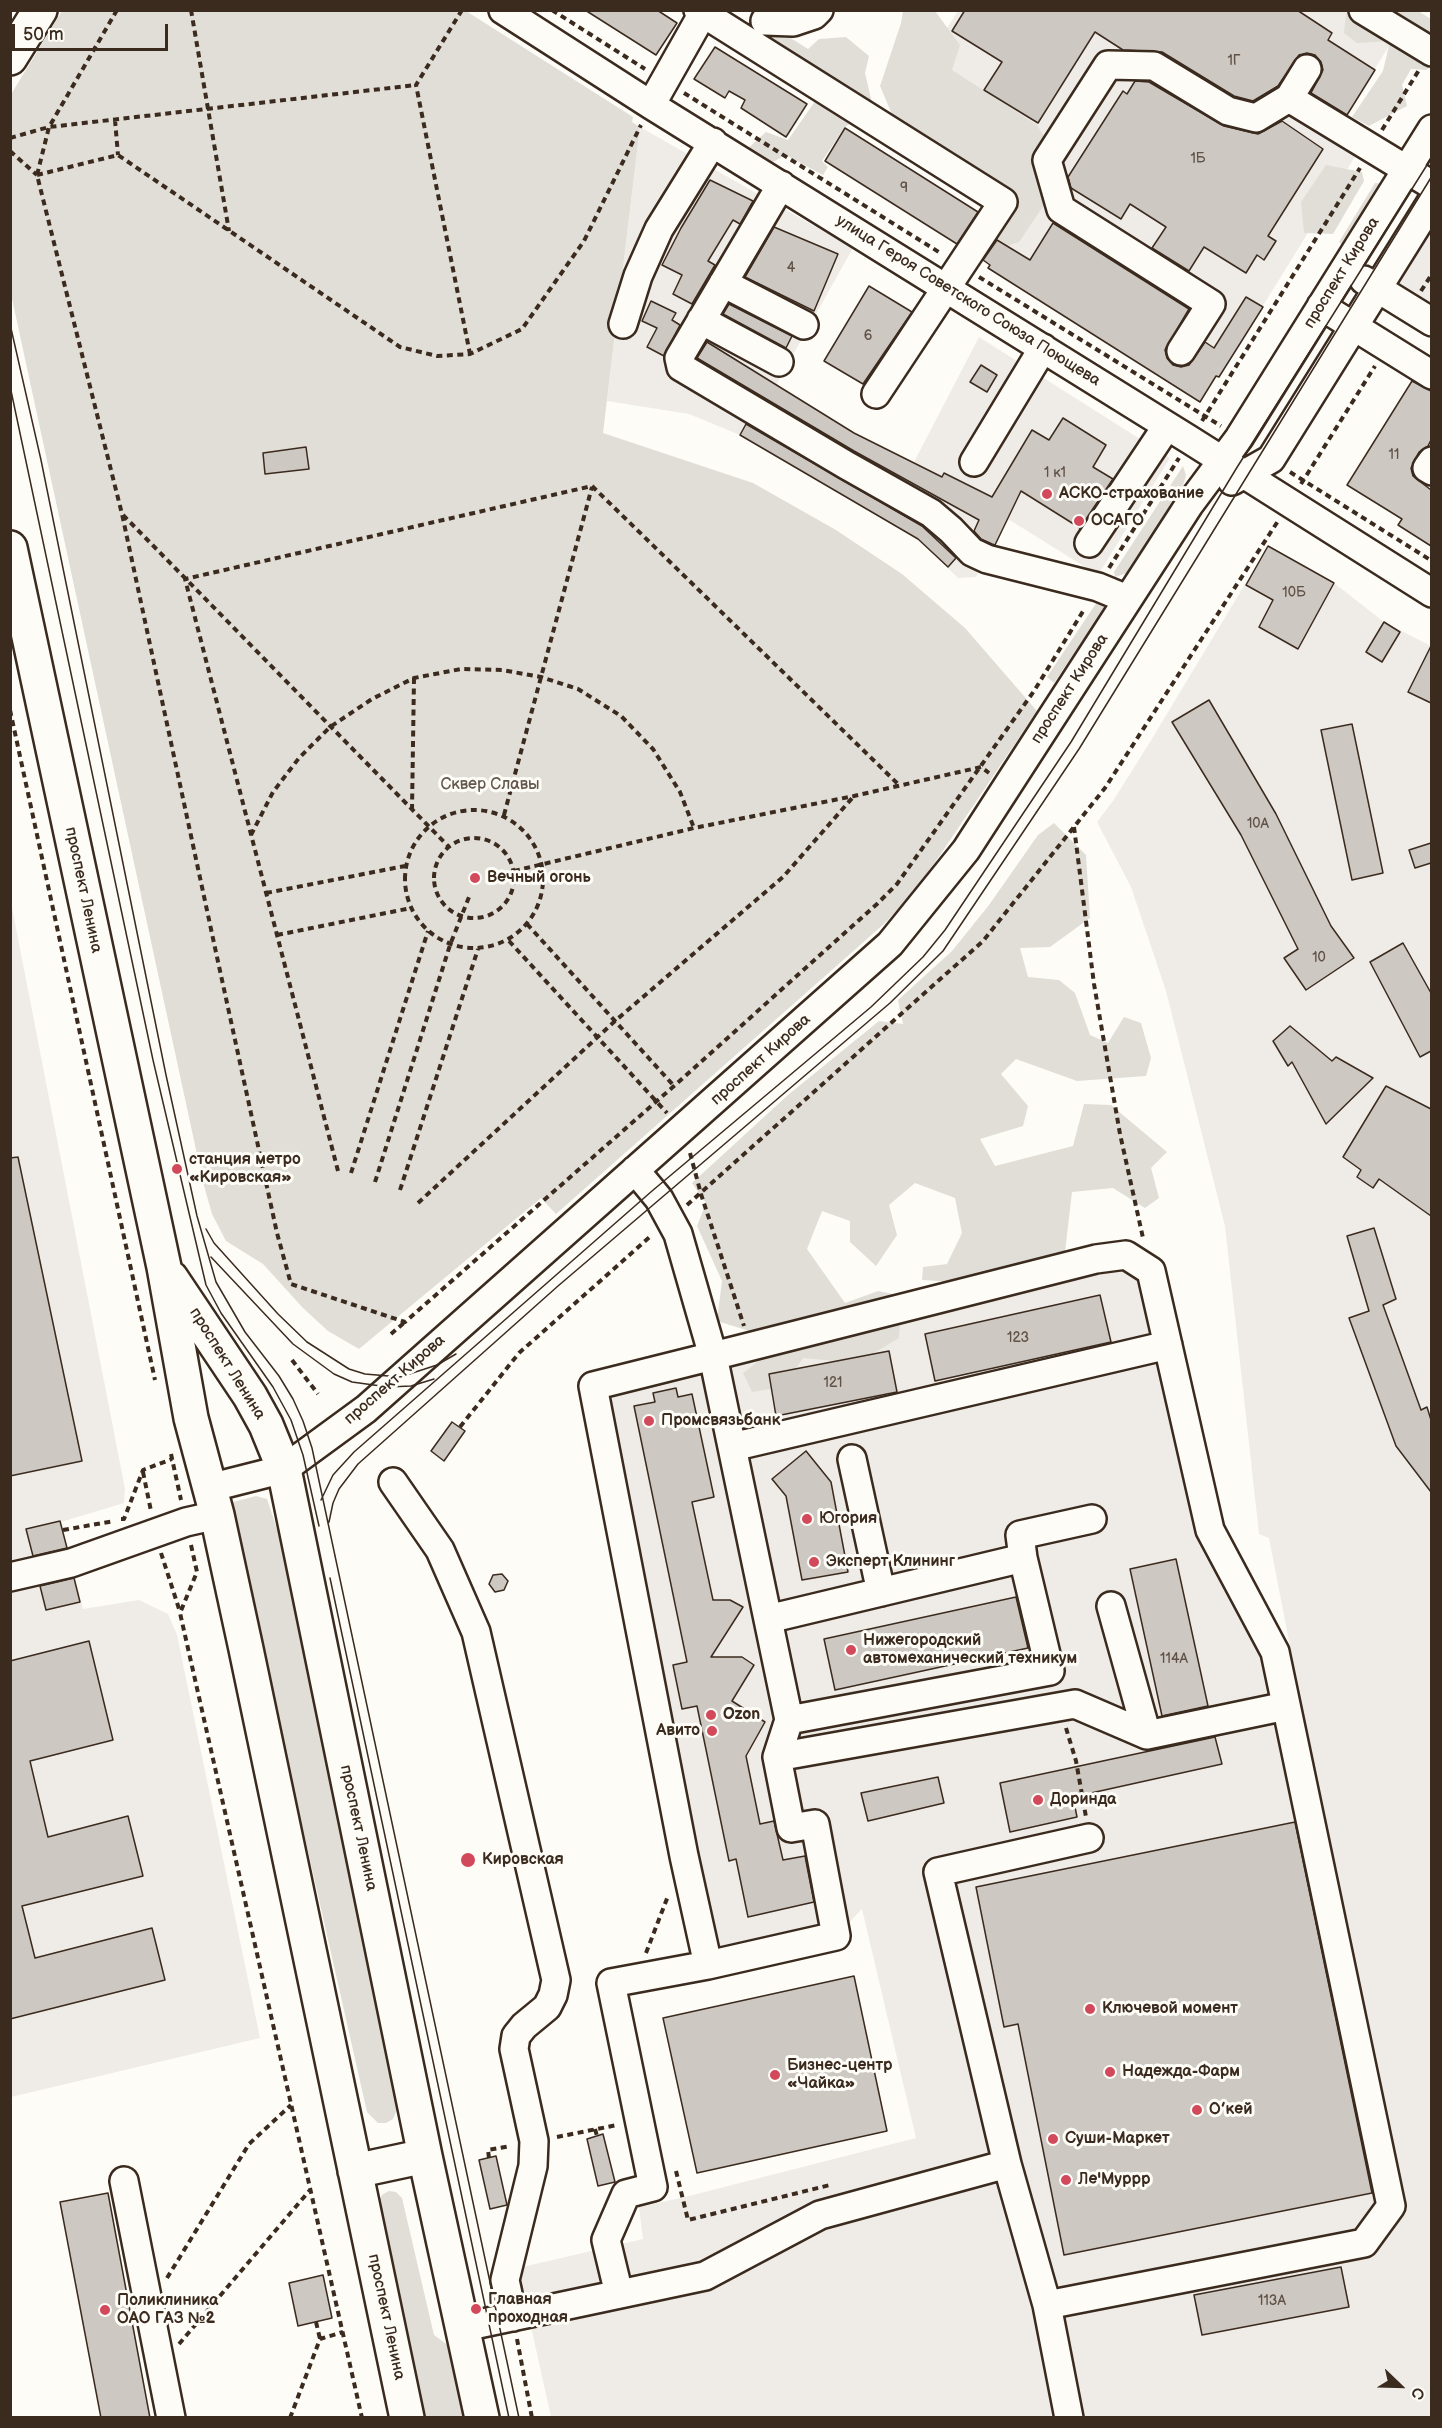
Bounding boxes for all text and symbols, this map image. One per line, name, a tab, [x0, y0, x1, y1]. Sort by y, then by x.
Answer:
scale bar	[15, 12, 171, 50]
text: 50 m	[23, 24, 64, 45]
house number: 1Г	[1227, 53, 1241, 69]
house number: 1Б	[1190, 151, 1206, 167]
house number: 9	[900, 180, 908, 196]
street label: улица Героя Советского Союза Поющева	[832, 211, 1104, 391]
street label: проспект Кирова	[1300, 214, 1384, 332]
house number: 4	[787, 260, 795, 276]
house number: 6	[864, 328, 872, 344]
house number: 11	[1389, 447, 1399, 463]
house number: 1 к1	[1044, 465, 1066, 481]
place label: АСКО-страхование	[1059, 484, 1204, 504]
marker: АСКО-страхование	[1040, 487, 1054, 501]
place label: ОСАГО	[1091, 511, 1144, 531]
marker: ОСАГО	[1072, 514, 1086, 528]
house number: 10Б	[1282, 585, 1306, 601]
street label: проспект Кирова	[1027, 630, 1113, 748]
park label: Сквер Славы	[440, 775, 540, 795]
house number: 10А	[1247, 816, 1269, 832]
street label: проспект Ленина	[60, 825, 106, 955]
place label: Вечный огонь	[487, 868, 591, 888]
marker: Вечный огонь	[468, 871, 482, 885]
house number: 10	[1312, 950, 1326, 966]
street label: проспект Кирова	[707, 1010, 815, 1110]
place label: станция метро «Кировская»	[189, 1150, 301, 1188]
marker: станция метро «Кировская»	[170, 1162, 184, 1176]
street label: проспект Ленина	[185, 1304, 269, 1424]
house number: 123	[1007, 1330, 1029, 1346]
street label: проспект Кирова	[341, 1331, 449, 1429]
house number: 121	[824, 1375, 842, 1391]
place label: Промсвязьбанк	[661, 1411, 780, 1431]
marker: Промсвязьбанк	[642, 1414, 656, 1428]
place label: Югория	[819, 1509, 877, 1529]
marker: Югория	[800, 1512, 814, 1526]
place label: Эксперт Клининг	[826, 1552, 955, 1572]
marker: Эксперт Клининг	[807, 1555, 821, 1569]
place label: Нижегородский автомеханический техникум	[863, 1631, 1077, 1669]
marker: Нижегородский автомеханический техникум	[844, 1643, 858, 1657]
house number: 114А	[1160, 1651, 1188, 1667]
place label: Ozon	[723, 1705, 760, 1725]
marker: Ozon	[704, 1708, 718, 1722]
place label: Авито	[656, 1721, 700, 1741]
marker: Авито	[705, 1724, 719, 1738]
street label: проспект Ленина	[335, 1763, 381, 1893]
place label: Доринда	[1050, 1790, 1116, 1810]
marker: Доринда	[1031, 1793, 1045, 1807]
place label: Кировская	[482, 1850, 564, 1870]
marker: Кировская	[459, 1851, 477, 1869]
place label: Ключевой момент	[1102, 1999, 1238, 2019]
marker: Ключевой момент	[1083, 2002, 1097, 2016]
place label: Бизнес-центр «Чайка»	[787, 2056, 893, 2094]
place label: Надежда-Фарм	[1122, 2062, 1240, 2082]
marker: Надежда-Фарм	[1103, 2065, 1117, 2079]
marker: Бизнес-центр «Чайка»	[768, 2068, 782, 2082]
place label: О’кей	[1209, 2100, 1252, 2120]
marker: О’кей	[1190, 2103, 1204, 2117]
place label: Суши-Маркет	[1065, 2129, 1170, 2149]
marker: Суши-Маркет	[1046, 2132, 1060, 2146]
place label: Ле'Муррр	[1078, 2170, 1151, 2190]
marker: Ле'Муррр	[1059, 2173, 1073, 2187]
street label: проспект Ленина	[363, 2252, 409, 2382]
place label: Главная проходная	[488, 2290, 568, 2328]
place label: Поликлиника ОАО ГАЗ №2	[117, 2291, 218, 2329]
house number: 113А	[1258, 2293, 1286, 2309]
marker: Главная проходная	[469, 2302, 483, 2316]
marker: Поликлиника ОАО ГАЗ №2	[98, 2303, 112, 2317]
north arrow	[1370, 2356, 1430, 2416]
text: С	[1406, 2384, 1428, 2402]

